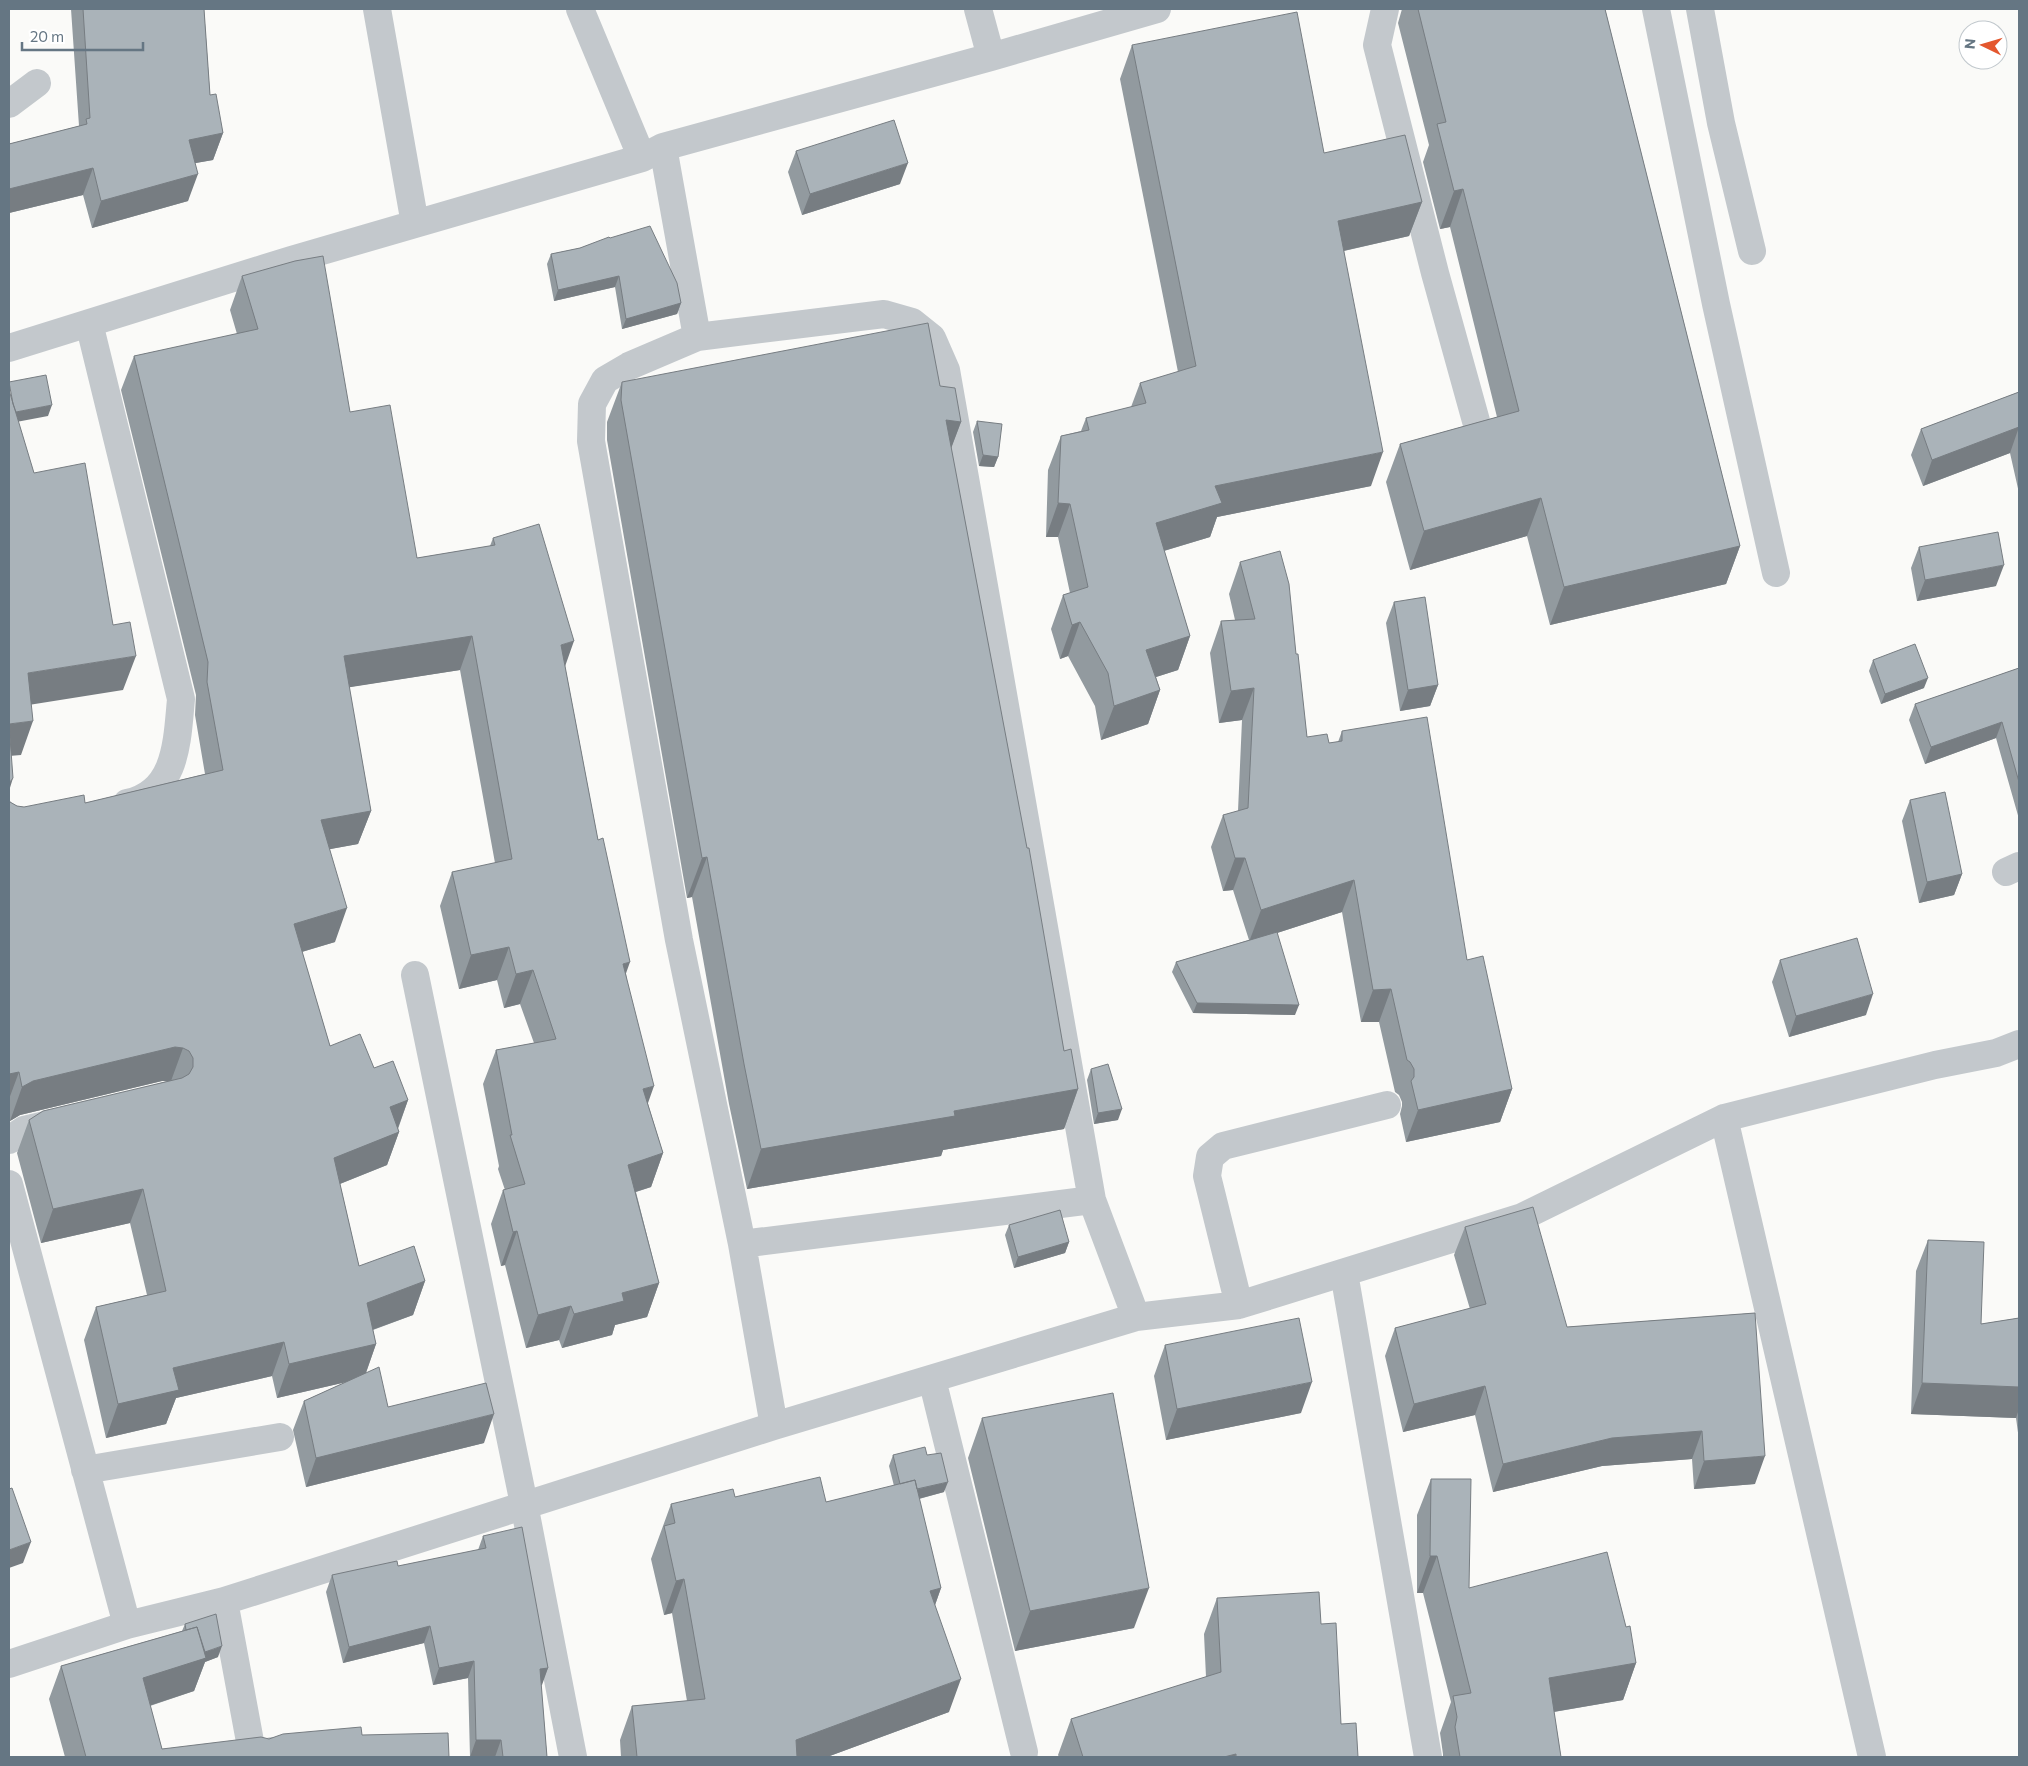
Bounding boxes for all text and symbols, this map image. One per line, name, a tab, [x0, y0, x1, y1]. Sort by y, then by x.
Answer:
scale bar	[22, 20, 144, 52]
north arrow	[1958, 20, 2008, 70]
text: 20 m	[30, 27, 64, 45]
text: N	[1961, 38, 1978, 50]

